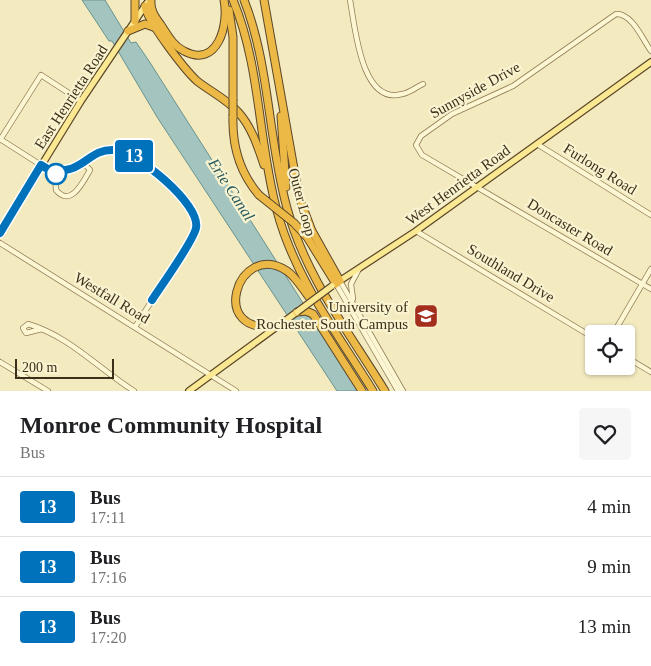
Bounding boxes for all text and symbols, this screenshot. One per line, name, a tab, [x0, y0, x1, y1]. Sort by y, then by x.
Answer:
street label: East Henrietta Road	[31, 42, 111, 152]
street label: Sunnyside Drive	[427, 59, 523, 121]
line badge: 13	[112, 140, 156, 172]
street label: Furlong Road	[561, 140, 640, 198]
street label: West Henrietta Road	[403, 142, 513, 228]
text: 13	[125, 146, 143, 166]
water label: Erie Canal	[205, 154, 258, 224]
unlabelled marker	[45, 163, 67, 185]
street label: Outer Loop	[285, 166, 319, 238]
street label: Doncaster Road	[525, 195, 616, 259]
street label: Southland Drive	[465, 241, 558, 305]
street label: Westfall Road	[71, 269, 153, 327]
place label: University of Rochester South Campus	[256, 299, 408, 332]
school or university icon: University of Rochester South Campus	[413, 303, 439, 329]
map controls	[585, 325, 635, 375]
button: locate	[585, 325, 635, 375]
scale bar	[15, 356, 114, 379]
text: 200 m	[22, 360, 57, 375]
button: heart	[579, 408, 631, 460]
text: Monroe Community Hospital	[20, 412, 322, 438]
text: Bus	[20, 444, 45, 461]
text: Bus	[90, 487, 121, 508]
text: 4 min	[587, 496, 631, 517]
text: 13	[39, 497, 57, 517]
text: 17:11	[90, 509, 126, 526]
text: Bus	[90, 547, 121, 568]
text: 9 min	[587, 556, 631, 577]
text: 13	[39, 557, 57, 577]
text: 17:16	[90, 569, 126, 586]
text: Bus	[90, 607, 121, 628]
text: 13 min	[578, 616, 631, 637]
text: 13	[39, 617, 57, 637]
text: 17:20	[90, 629, 126, 646]

